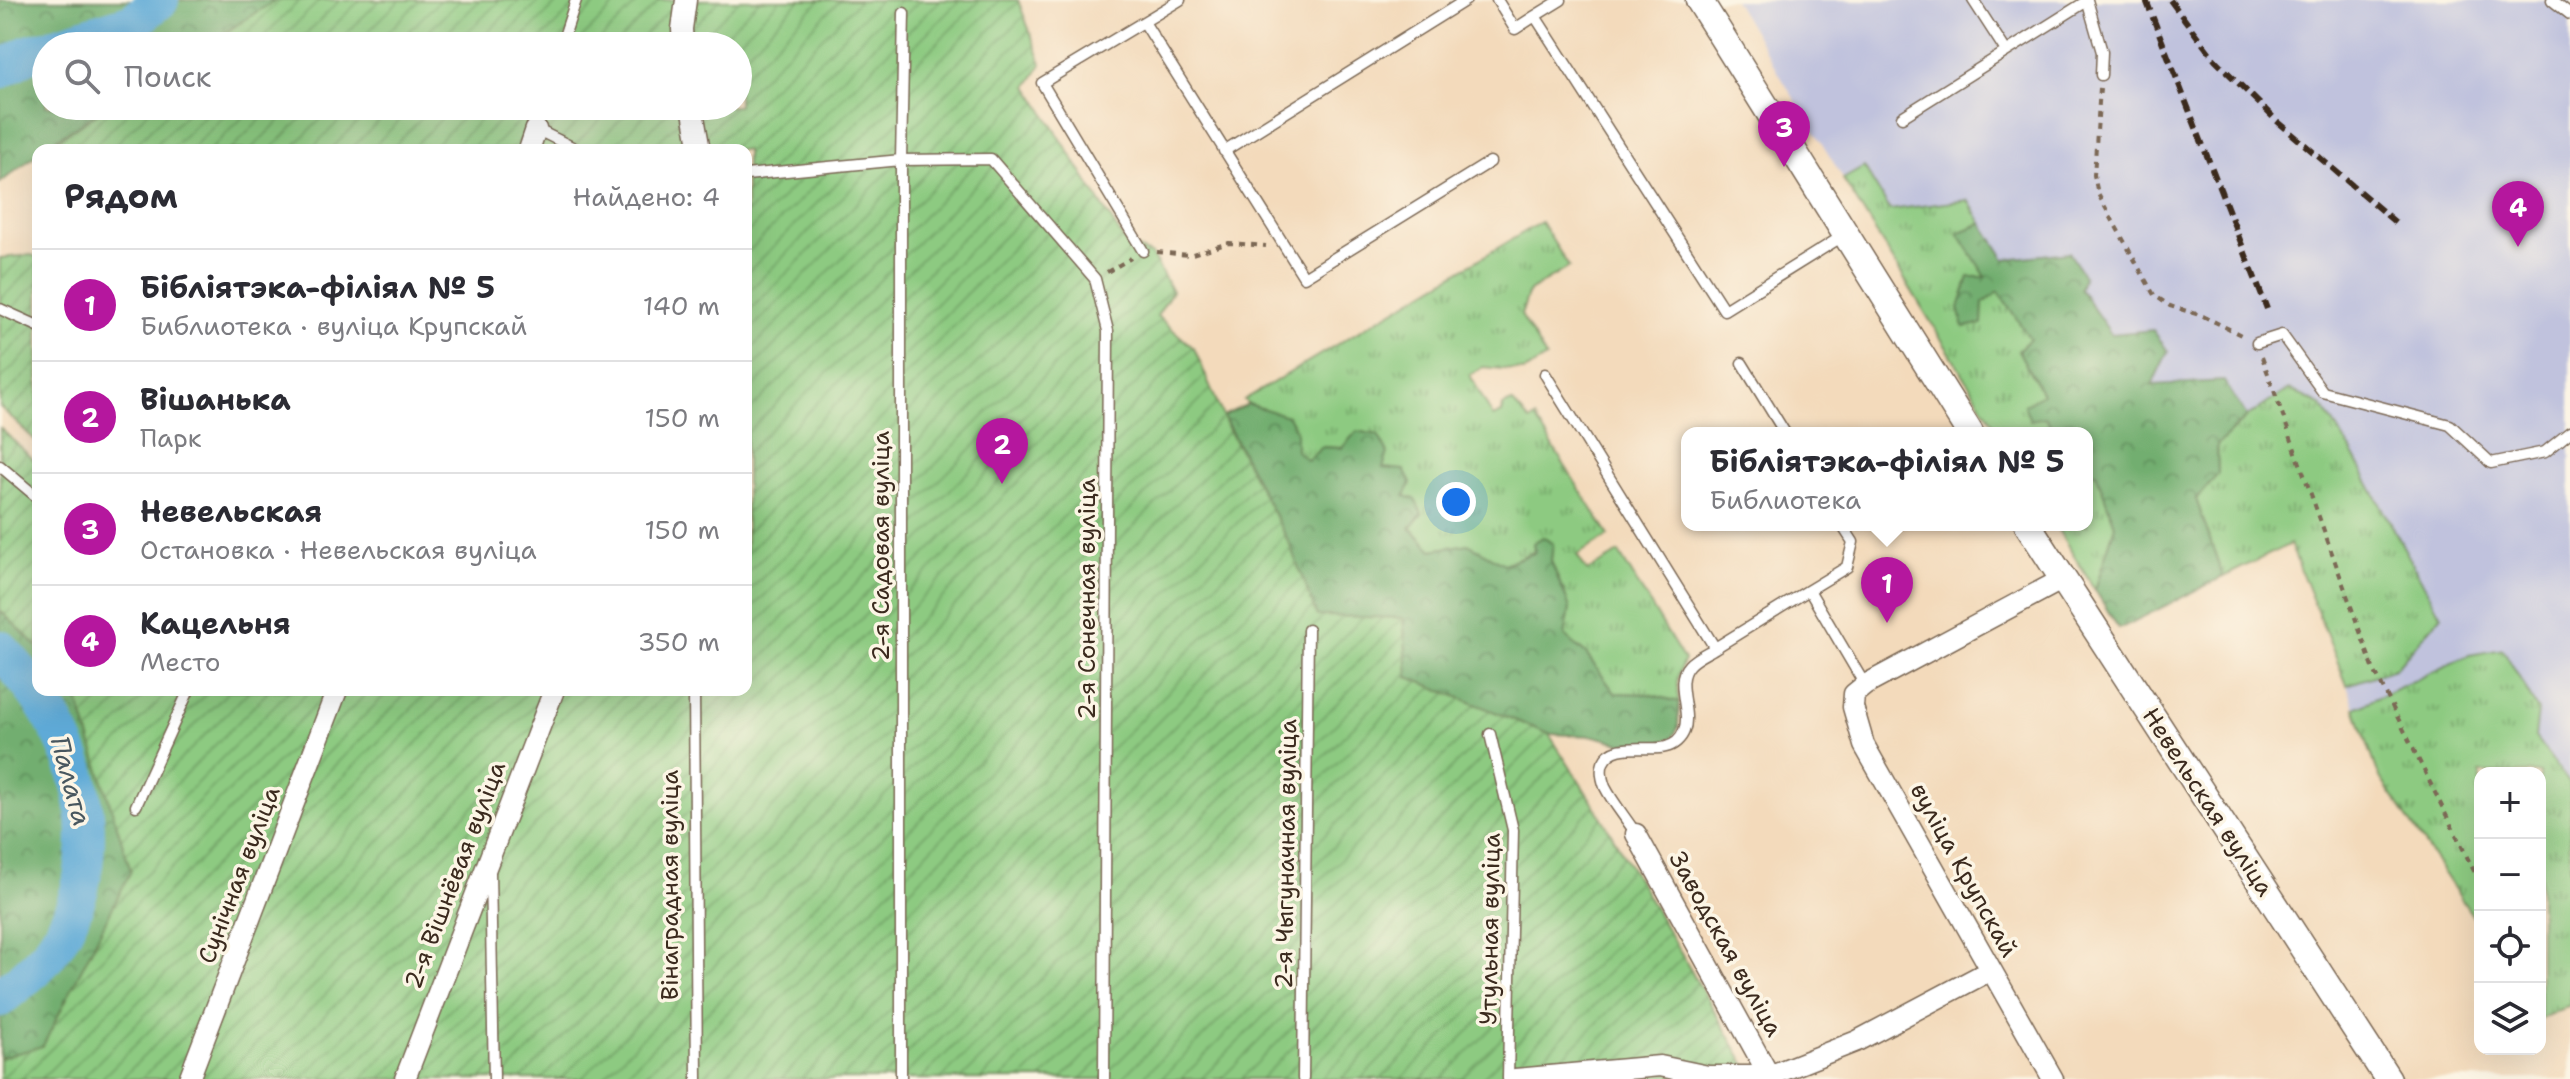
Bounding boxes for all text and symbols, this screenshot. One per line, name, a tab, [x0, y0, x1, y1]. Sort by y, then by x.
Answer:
search box	[32, 32, 752, 120]
icon: search	[60, 54, 104, 98]
text: Поиск	[124, 56, 212, 97]
pin: 3	[1758, 101, 1810, 167]
text: Рядом	[64, 173, 178, 219]
text: Найдено: 4	[573, 179, 720, 214]
pin: 4	[2492, 181, 2544, 247]
text: Бібліятэка-філіял № 5	[140, 267, 495, 308]
text: 1	[84, 288, 96, 323]
text: 140 m	[643, 288, 720, 323]
text: Библиотека · вуліца Крупскай	[140, 308, 527, 343]
text: Вішанька	[140, 379, 291, 420]
text: 2	[81, 400, 99, 435]
text: 150 m	[644, 400, 720, 435]
pin: 2	[976, 418, 1028, 484]
text: Парк	[140, 420, 202, 455]
popup	[1681, 427, 2093, 531]
street label: 2-я Садовая вуліца	[865, 431, 897, 661]
text: Бібліятэка-філіял № 5	[1709, 441, 2065, 482]
street label: 2-я Сонечная вуліца	[1071, 478, 1103, 720]
your location	[1436, 482, 1476, 522]
text: Библиотека	[1709, 482, 1861, 517]
text: Невельская	[140, 491, 322, 532]
text: 3	[81, 512, 99, 547]
text: 150 m	[644, 512, 720, 547]
text: Остановка · Невельская вуліца	[140, 532, 537, 567]
pin: 1	[1861, 557, 1913, 623]
text: Кацельня	[140, 603, 291, 644]
text: 4	[81, 624, 99, 659]
text: 350 m	[637, 624, 720, 659]
text: Место	[140, 644, 221, 679]
street label: Невельская вуліца	[2135, 702, 2281, 903]
street label: 2-я Чыгуначная вуліца	[1268, 719, 1304, 989]
water label: Палата	[43, 732, 100, 830]
street label: 2-я Вішнёвая вуліца	[397, 757, 513, 993]
map controls	[2474, 767, 2546, 1055]
button: +	[2474, 767, 2546, 839]
street label: Вінаградная вуліца	[654, 770, 686, 1000]
street label: вуліца Крупскай	[1903, 777, 2025, 963]
street label: Сунічная вуліца	[190, 782, 288, 968]
street label: Утульная вуліца	[1472, 833, 1508, 1025]
button: −	[2474, 839, 2546, 911]
street label: Заводская вуліца	[1662, 846, 1790, 1042]
button: locate	[2474, 911, 2546, 983]
button: layers	[2474, 983, 2546, 1055]

